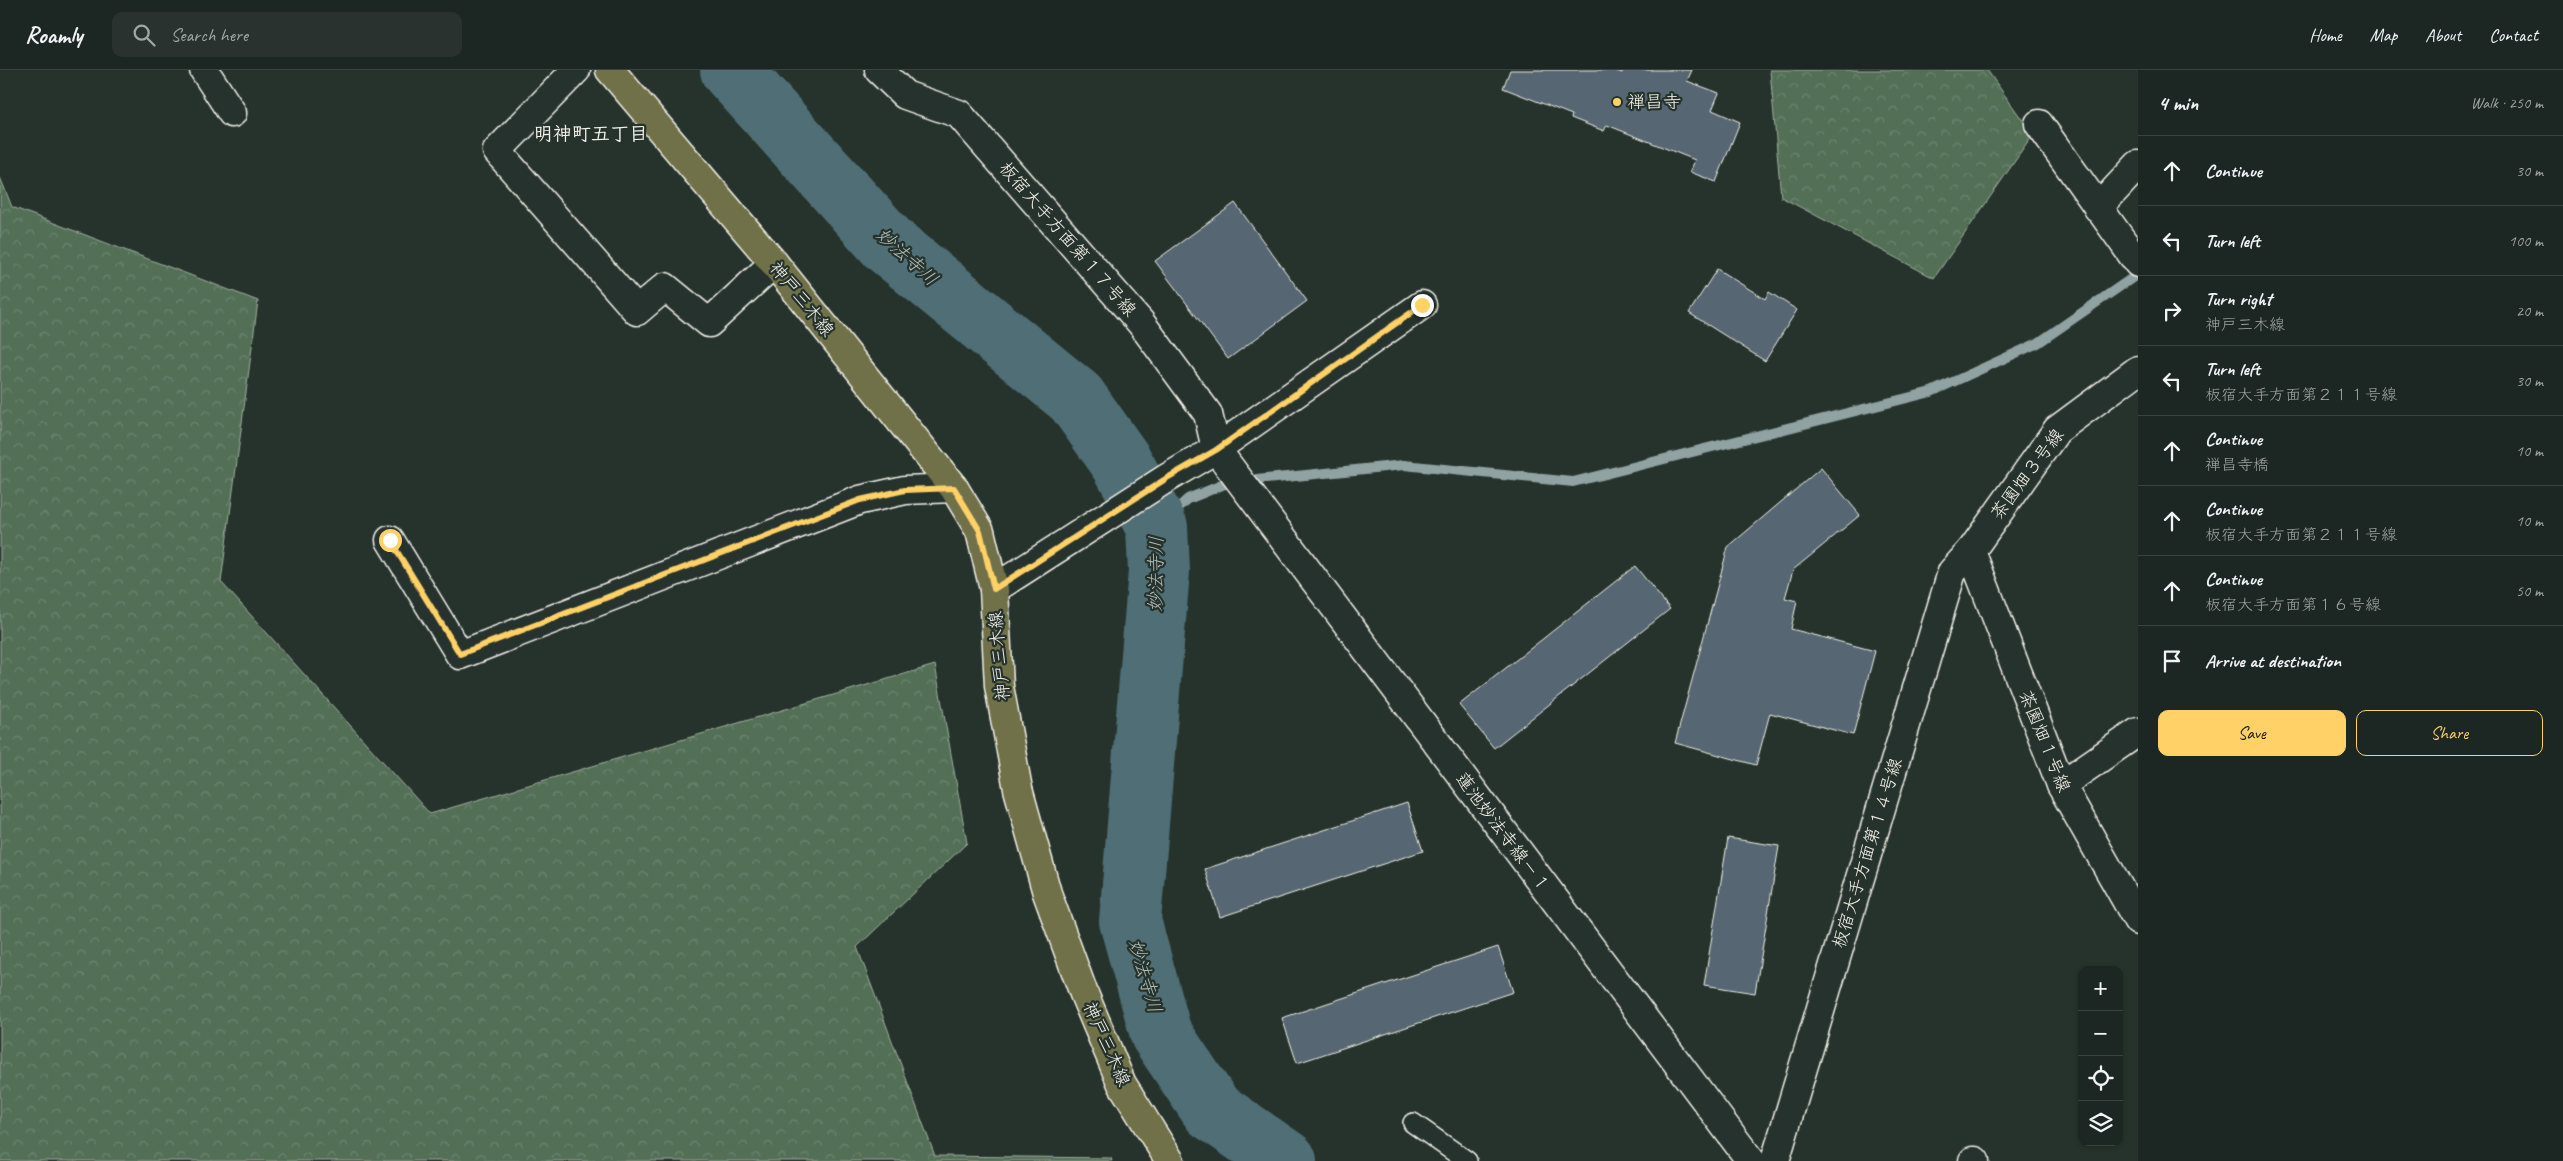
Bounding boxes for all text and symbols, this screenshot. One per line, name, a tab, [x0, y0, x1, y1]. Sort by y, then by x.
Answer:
search box	[112, 12, 462, 57]
text: Roamly	[25, 20, 82, 50]
icon: search	[130, 21, 158, 49]
text: Search here	[170, 23, 248, 47]
text: Home	[2309, 24, 2342, 46]
text: Map	[2370, 24, 2397, 46]
text: About	[2425, 24, 2461, 46]
text: Contact	[2489, 24, 2538, 46]
text: 4 min	[2158, 90, 2198, 116]
place label: 禅昌寺	[1627, 91, 1681, 113]
text: Walk · 250 m	[2471, 93, 2543, 113]
marker: 禅昌寺	[1611, 96, 1623, 108]
district label: 明神町五丁目	[534, 122, 648, 146]
street label: 板宿大手方面第１７号線	[995, 157, 1141, 321]
icon: ahead	[2158, 157, 2186, 185]
text: Continue	[2205, 159, 2262, 183]
text: 30 m	[2516, 161, 2543, 181]
water label: 妙法寺川	[871, 223, 943, 291]
icon: left	[2158, 227, 2186, 255]
text: Turn left	[2205, 229, 2260, 253]
text: 100 m	[2509, 231, 2543, 251]
street label: 神戸三木線	[765, 257, 839, 341]
text: Turn right	[2205, 287, 2272, 311]
route end	[1411, 294, 1434, 317]
icon: right	[2158, 297, 2186, 325]
text: 20 m	[2516, 301, 2543, 321]
text: 神戸三木線	[2205, 315, 2285, 335]
text: Turn left	[2205, 357, 2260, 381]
icon: left	[2158, 367, 2186, 395]
text: 30 m	[2516, 371, 2543, 391]
text: 板宿大手方面第２１１号線	[2205, 385, 2397, 405]
street label: 茶園畑３号線	[1986, 424, 2068, 524]
text: Continue	[2205, 427, 2262, 451]
icon: ahead	[2158, 437, 2186, 465]
text: 10 m	[2516, 441, 2543, 461]
text: 禅昌寺橋	[2205, 455, 2269, 475]
text: Continue	[2205, 497, 2262, 521]
icon: ahead	[2158, 507, 2186, 535]
text: 10 m	[2516, 511, 2543, 531]
text: 板宿大手方面第２１１号線	[2205, 525, 2397, 545]
route start	[379, 529, 402, 552]
water label: 妙法寺川	[1143, 536, 1169, 612]
text: Continue	[2205, 567, 2262, 591]
icon: ahead	[2158, 577, 2186, 605]
text: 50 m	[2516, 581, 2543, 601]
text: 板宿大手方面第１６号線	[2205, 595, 2381, 615]
street label: 神戸三木線	[984, 610, 1014, 702]
icon: arrive	[2158, 647, 2186, 675]
text: Arrive at destination	[2205, 649, 2341, 673]
street label: 茶園畑１号線	[2015, 687, 2075, 795]
button: Save	[2158, 710, 2346, 756]
button: Share	[2356, 710, 2543, 756]
street label: 板宿大手方面第１４号線	[1828, 755, 1906, 951]
street label: 蓮池妙法寺線－１	[1451, 768, 1555, 896]
water label: 妙法寺川	[1123, 936, 1167, 1016]
map controls	[2078, 966, 2123, 1146]
button: +	[2078, 966, 2123, 1011]
street label: 神戸三木線	[1079, 998, 1135, 1090]
button: −	[2078, 1011, 2123, 1056]
button: locate	[2078, 1056, 2123, 1101]
button: layers	[2078, 1101, 2123, 1146]

